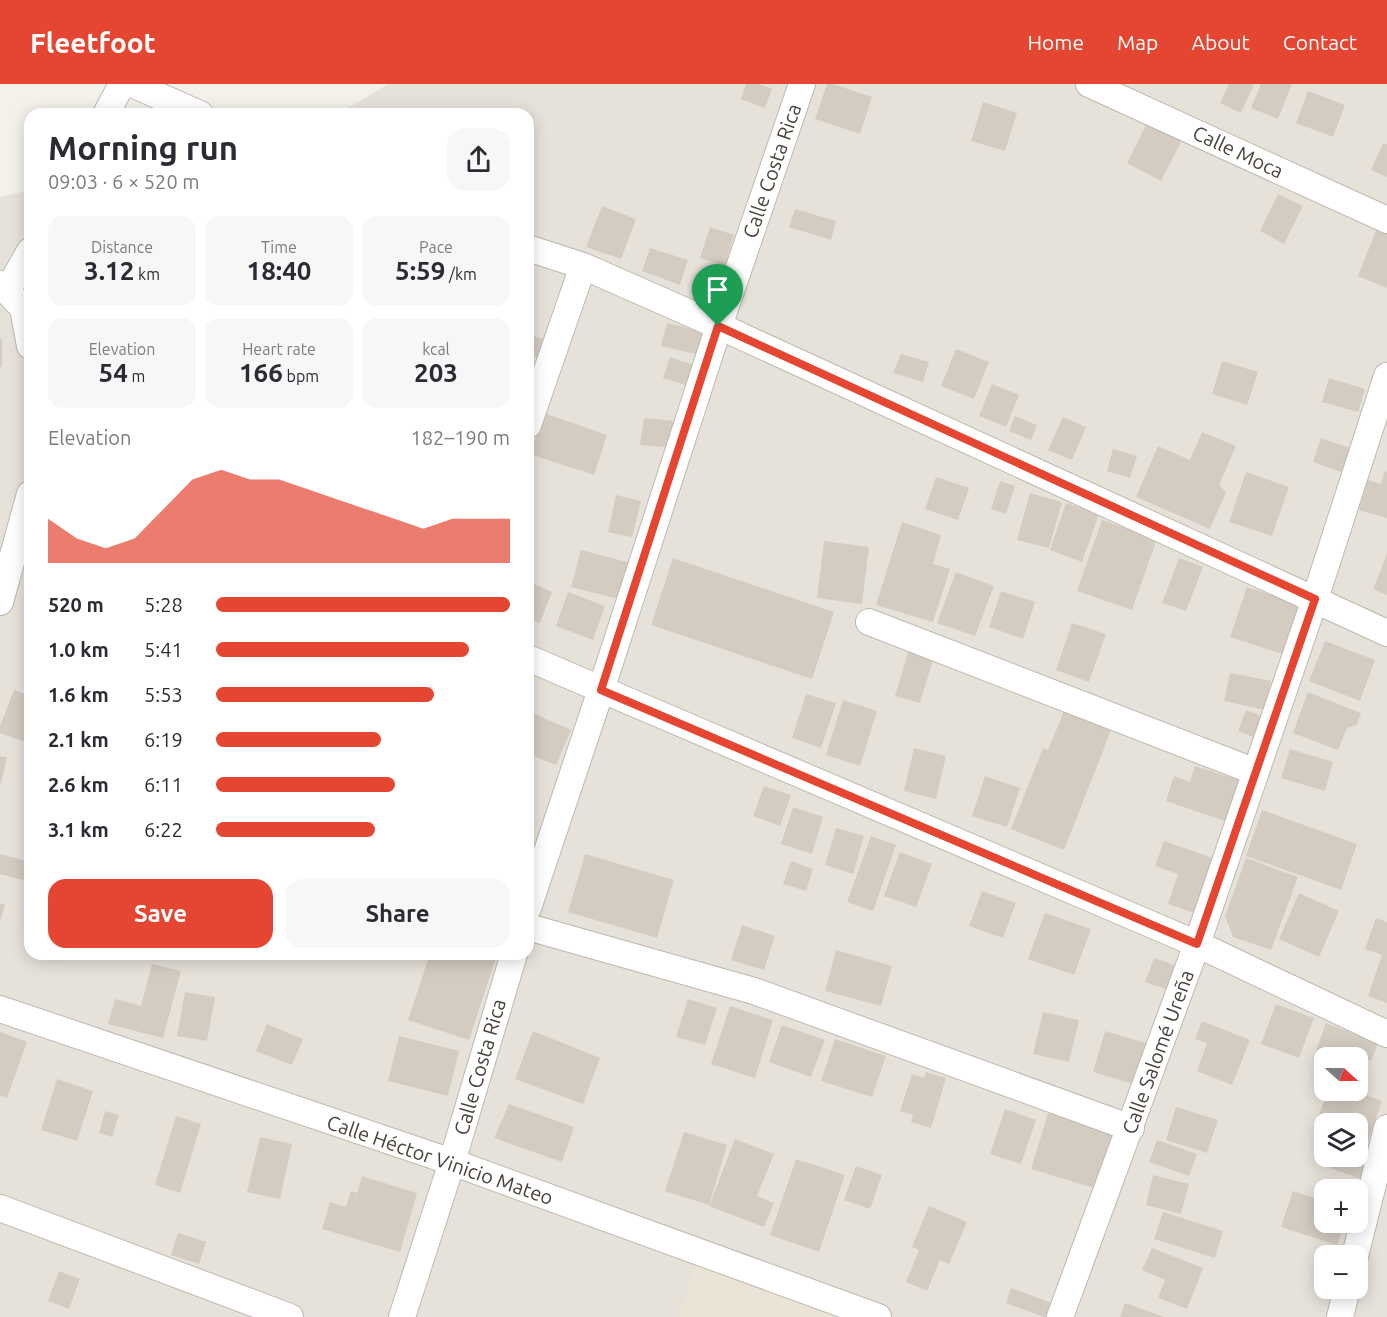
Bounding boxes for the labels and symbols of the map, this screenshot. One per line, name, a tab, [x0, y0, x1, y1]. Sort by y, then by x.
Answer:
street label: Calle Costa Rica	[738, 101, 805, 241]
street label: Calle Moca	[1189, 121, 1287, 183]
pin	[692, 264, 743, 326]
street label: Calle Salomé Ureña	[1117, 967, 1198, 1137]
street label: Calle Costa Rica	[449, 996, 510, 1138]
north arrow	[1314, 1047, 1368, 1101]
street label: Calle Héctor Vinicio Mateo	[324, 1110, 556, 1209]

